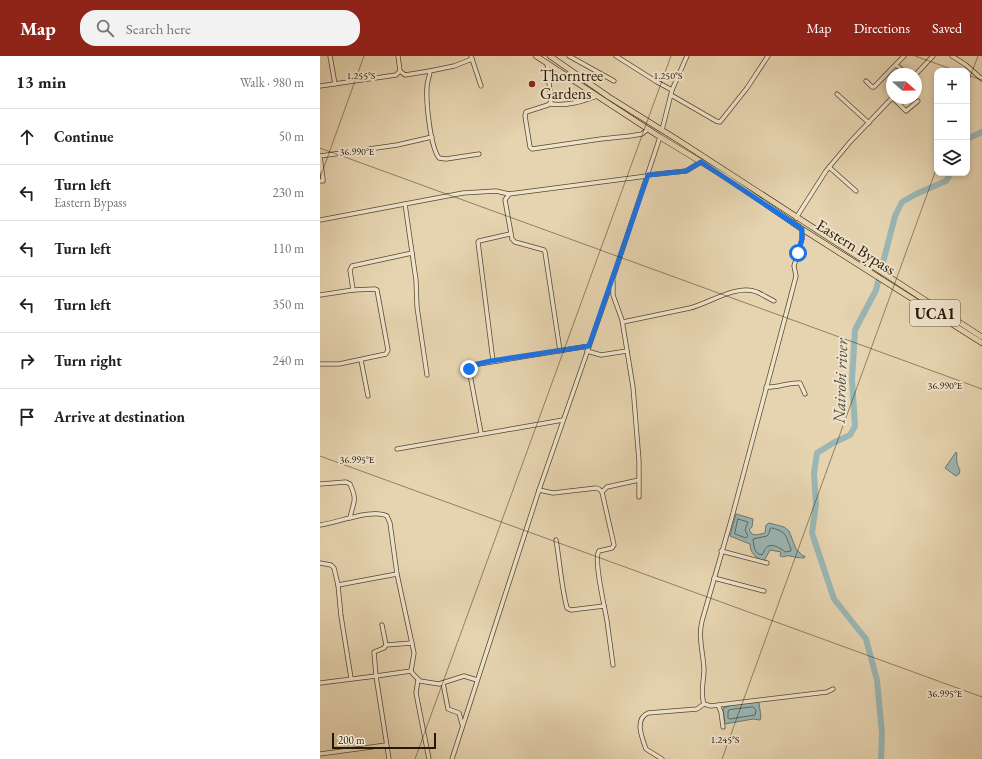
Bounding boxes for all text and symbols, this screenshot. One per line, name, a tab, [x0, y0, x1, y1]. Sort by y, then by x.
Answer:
search box	[80, 10, 360, 46]
text: Map	[20, 16, 56, 41]
icon: search	[94, 17, 116, 39]
text: Search here	[126, 19, 191, 38]
text: Map	[806, 19, 832, 37]
text: Directions	[854, 19, 910, 37]
text: Saved	[932, 19, 962, 37]
place label: Thorntree Gardens	[540, 65, 603, 104]
north arrow	[886, 68, 922, 104]
map controls	[934, 68, 970, 176]
button: +	[934, 68, 970, 104]
text: 1.255°S	[346, 69, 376, 82]
text: 1.250°S	[653, 69, 683, 82]
text: 13 min	[16, 71, 66, 93]
text: Walk · 980 m	[240, 74, 304, 91]
marker: Thorntree Gardens	[527, 79, 537, 89]
button: −	[934, 104, 970, 140]
icon: ahead	[16, 126, 38, 148]
text: Continue	[54, 127, 114, 146]
text: 50 m	[279, 128, 304, 145]
button: layers	[934, 140, 970, 176]
text: 36.990°E	[340, 145, 375, 158]
text: Turn left	[54, 175, 111, 194]
icon: left	[16, 182, 38, 204]
text: 230 m	[273, 184, 304, 201]
text: Eastern Bypass	[54, 194, 127, 211]
street label: Eastern Bypass	[812, 214, 900, 280]
icon: left	[16, 238, 38, 260]
text: Turn left	[54, 239, 111, 258]
text: 110 m	[273, 240, 304, 257]
route start	[789, 244, 807, 262]
icon: left	[16, 294, 38, 316]
text: Turn left	[54, 295, 111, 314]
text: 350 m	[273, 296, 304, 313]
road number: UCA1	[910, 300, 960, 326]
water label: Nairobi river	[827, 337, 853, 425]
icon: right	[16, 350, 38, 372]
text: Turn right	[54, 351, 122, 370]
text: 240 m	[273, 352, 304, 369]
route end	[460, 360, 478, 378]
text: 36.990°E	[928, 379, 963, 392]
icon: arrive	[16, 406, 38, 428]
text: Arrive at destination	[54, 407, 185, 426]
text: 36.995°E	[340, 453, 375, 466]
text: 36.995°E	[928, 687, 963, 700]
scale bar	[332, 731, 436, 750]
text: 200 m	[338, 733, 365, 747]
text: 1.245°S	[710, 733, 740, 746]

